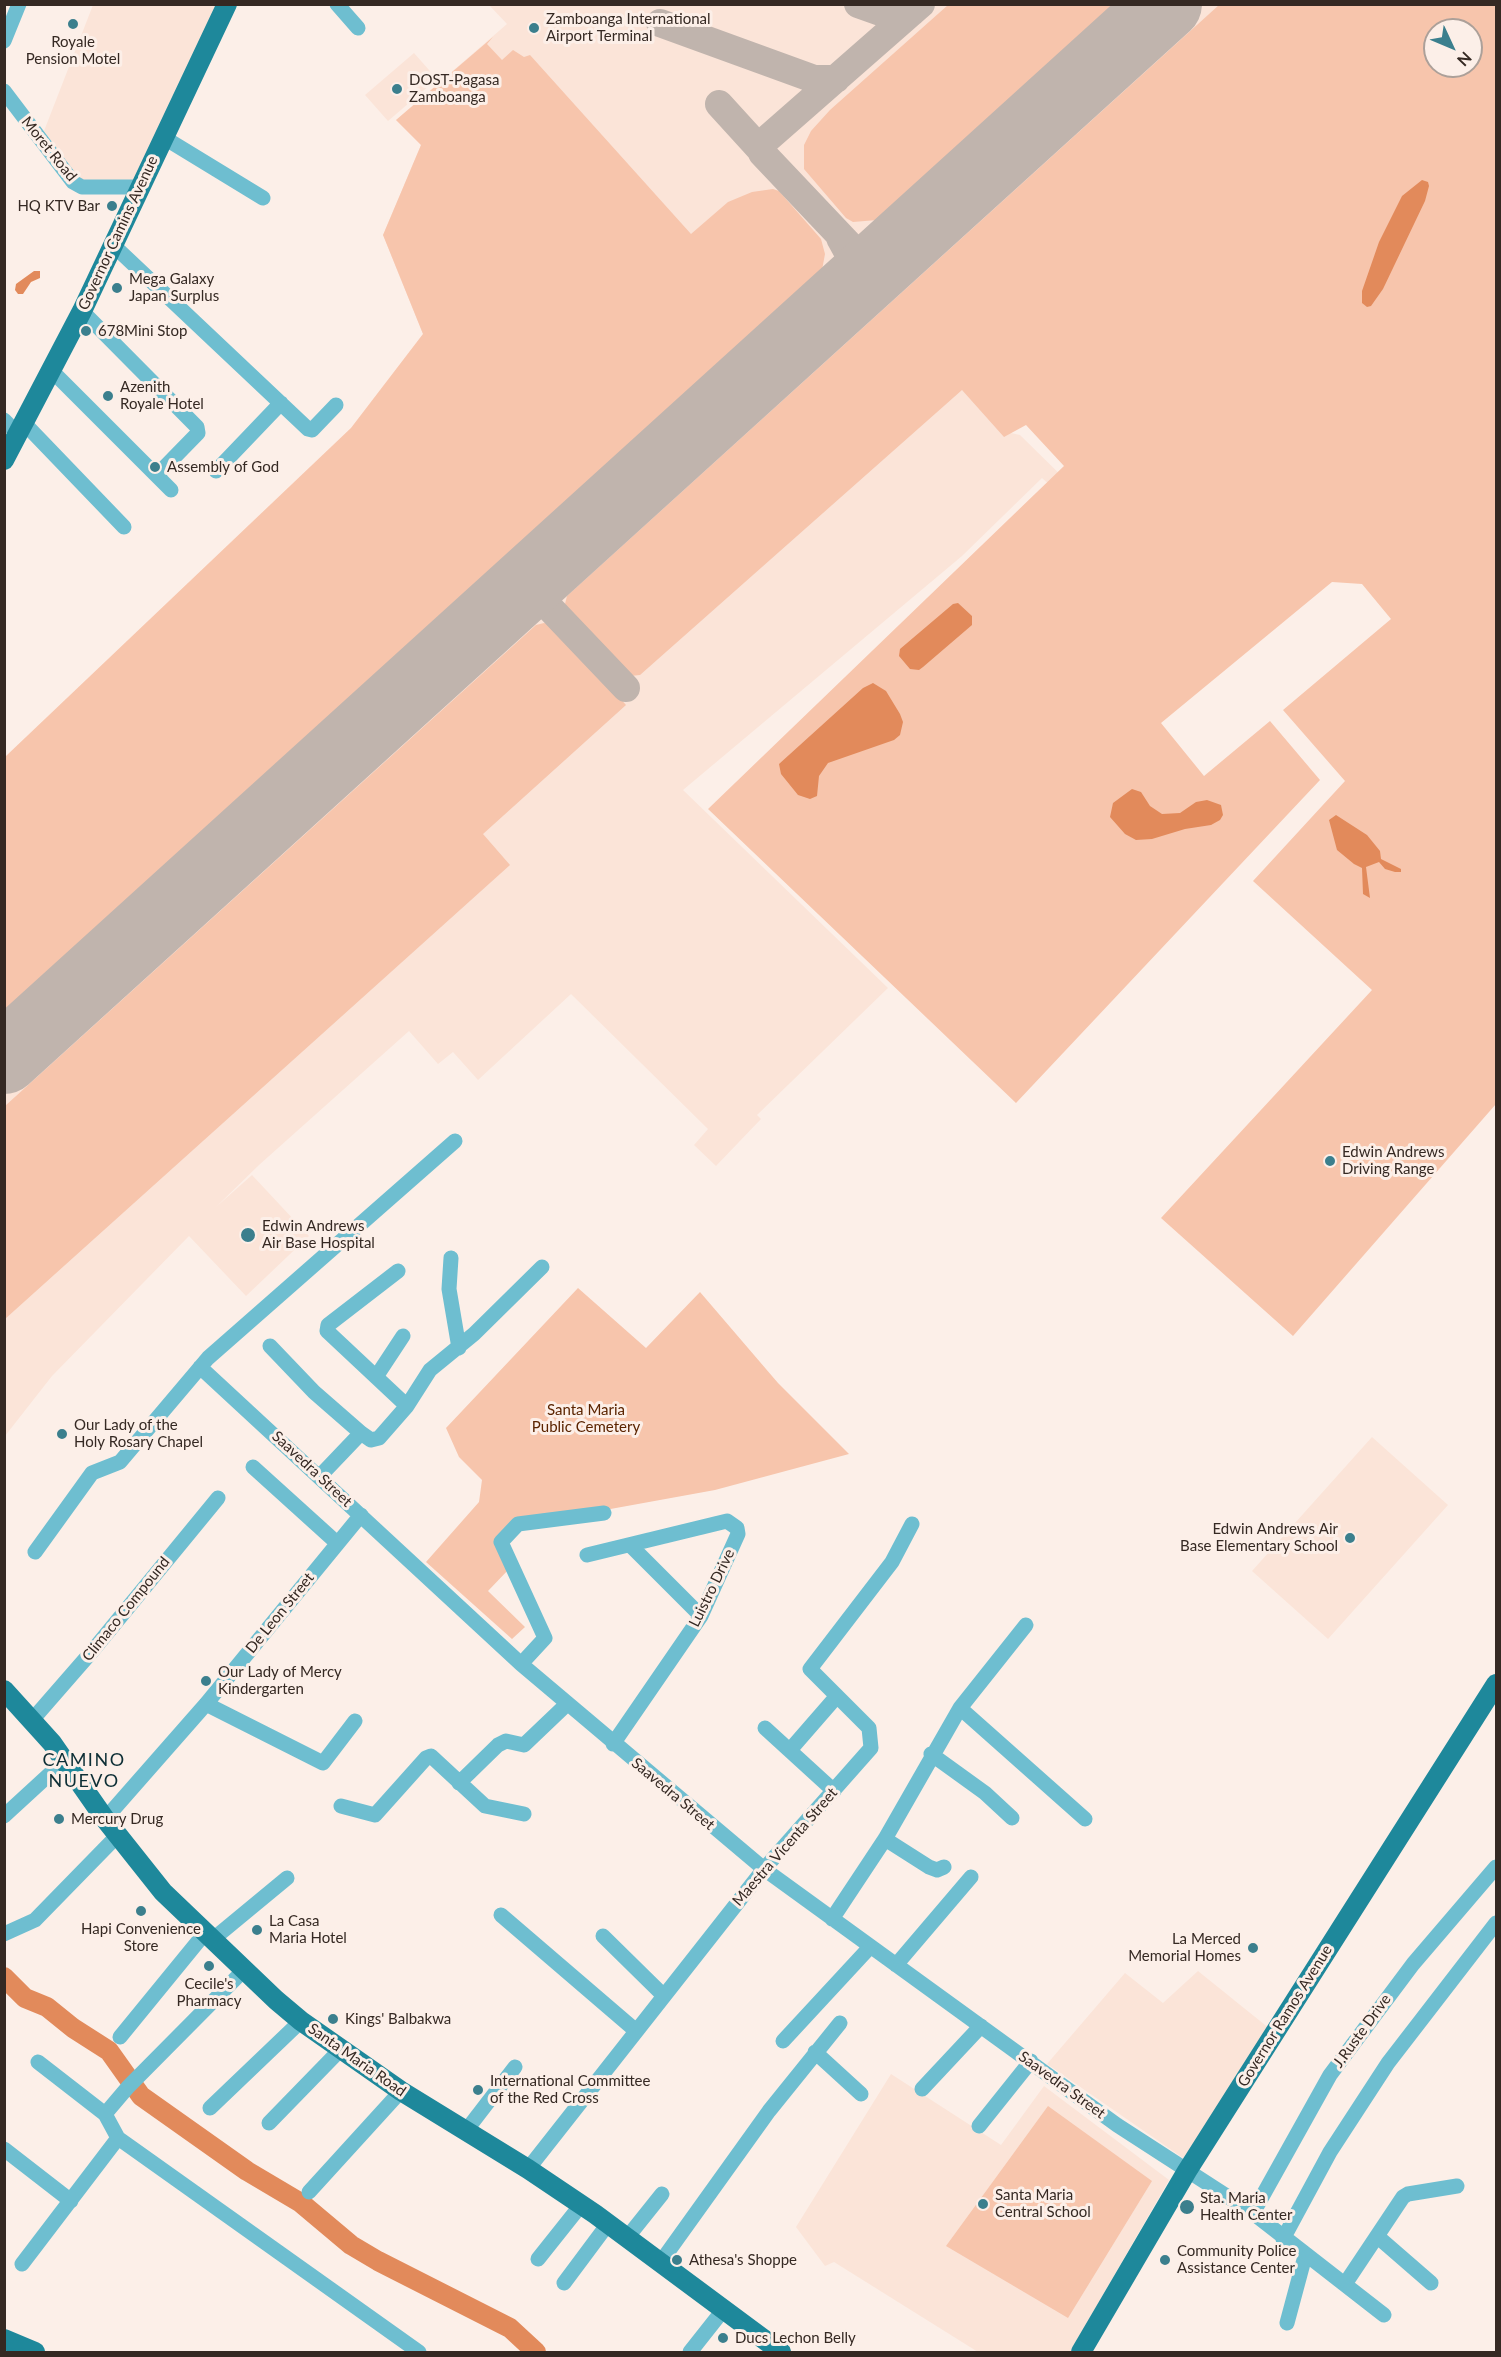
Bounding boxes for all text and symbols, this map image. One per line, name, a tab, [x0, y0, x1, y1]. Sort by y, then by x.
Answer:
place label: Zamboanga International Airport Terminal	[546, 10, 711, 45]
marker: Royale Pension Motel	[66, 17, 80, 31]
north arrow	[1423, 18, 1483, 78]
marker: Zamboanga International Airport Terminal	[527, 21, 541, 35]
place label: Royale Pension Motel	[26, 33, 120, 68]
text: N	[1454, 48, 1476, 70]
place label: DOST-Pagasa Zamboanga	[409, 71, 499, 106]
marker: DOST-Pagasa Zamboanga	[390, 82, 404, 96]
street label: Moret Road	[18, 113, 80, 185]
street label: Governor Camins Avenue	[74, 153, 162, 313]
place label: HQ KTV Bar	[17, 197, 100, 215]
marker: HQ KTV Bar	[105, 199, 119, 213]
place label: Mega Galaxy Japan Surplus	[129, 270, 219, 305]
marker: Mega Galaxy Japan Surplus	[110, 281, 124, 295]
place label: 678Mini Stop	[98, 322, 187, 340]
marker: 678Mini Stop	[79, 324, 93, 338]
place label: Azenith Royale Hotel	[120, 378, 204, 413]
marker: Azenith Royale Hotel	[101, 389, 115, 403]
place label: Assembly of God	[167, 458, 279, 476]
marker: Assembly of God	[148, 460, 162, 474]
place label: Edwin Andrews Driving Range	[1342, 1143, 1444, 1178]
marker: Edwin Andrews Driving Range	[1323, 1154, 1337, 1168]
place label: Edwin Andrews Air Base Hospital	[262, 1217, 375, 1252]
marker: Edwin Andrews Air Base Hospital	[239, 1226, 257, 1244]
park label: Santa Maria Public Cemetery	[532, 1401, 640, 1436]
place label: Our Lady of the Holy Rosary Chapel	[74, 1416, 203, 1451]
marker: Our Lady of the Holy Rosary Chapel	[55, 1427, 69, 1441]
street label: Saavedra Street	[268, 1427, 356, 1511]
place label: Edwin Andrews Air Base Elementary School	[1180, 1520, 1338, 1555]
marker: Edwin Andrews Air Base Elementary School	[1343, 1531, 1357, 1545]
street label: Luistro Drive	[685, 1546, 739, 1630]
street label: Climaco Compound	[78, 1553, 174, 1665]
street label: De Leon Street	[242, 1569, 318, 1657]
place label: Our Lady of Mercy Kindergarten	[218, 1663, 342, 1698]
marker: Our Lady of Mercy Kindergarten	[199, 1674, 213, 1688]
district label: CAMINO NUEVO	[42, 1749, 126, 1792]
street label: Saavedra Street	[628, 1754, 718, 1834]
street label: Maestra Vicenta Street	[729, 1784, 841, 1910]
place label: Mercury Drug	[71, 1810, 163, 1828]
marker: Mercury Drug	[52, 1812, 66, 1826]
marker: Hapi Convenience Store	[134, 1904, 148, 1918]
place label: La Casa Maria Hotel	[269, 1912, 347, 1947]
place label: Hapi Convenience Store	[81, 1920, 201, 1955]
marker: La Casa Maria Hotel	[250, 1923, 264, 1937]
place label: La Merced Memorial Homes	[1128, 1930, 1241, 1965]
marker: La Merced Memorial Homes	[1246, 1941, 1260, 1955]
street label: Governor Ramos Avenue	[1234, 1942, 1336, 2090]
marker: Cecile's Pharmacy	[202, 1959, 216, 1973]
place label: Cecile's Pharmacy	[177, 1975, 241, 2010]
street label: J.Ruste Drive	[1329, 1991, 1395, 2071]
place label: Kings' Balbakwa	[345, 2010, 451, 2028]
marker: Kings' Balbakwa	[326, 2012, 340, 2026]
street label: Santa Maria Road	[305, 2020, 409, 2100]
street label: Saavedra Street	[1015, 2048, 1109, 2122]
place label: International Committee of the Red Cross	[490, 2072, 650, 2107]
marker: International Committee of the Red Cross	[471, 2083, 485, 2097]
place label: Santa Maria Central School	[995, 2186, 1091, 2221]
place label: Sta. Maria Health Center	[1200, 2189, 1292, 2224]
marker: Santa Maria Central School	[976, 2197, 990, 2211]
marker: Sta. Maria Health Center	[1178, 2198, 1196, 2216]
place label: Community Police Assistance Center	[1177, 2242, 1297, 2277]
place label: Athesa's Shoppe	[689, 2251, 797, 2269]
marker: Athesa's Shoppe	[670, 2253, 684, 2267]
marker: Community Police Assistance Center	[1158, 2253, 1172, 2267]
place label: Ducs Lechon Belly	[735, 2329, 856, 2347]
marker: Ducs Lechon Belly	[716, 2331, 730, 2345]

